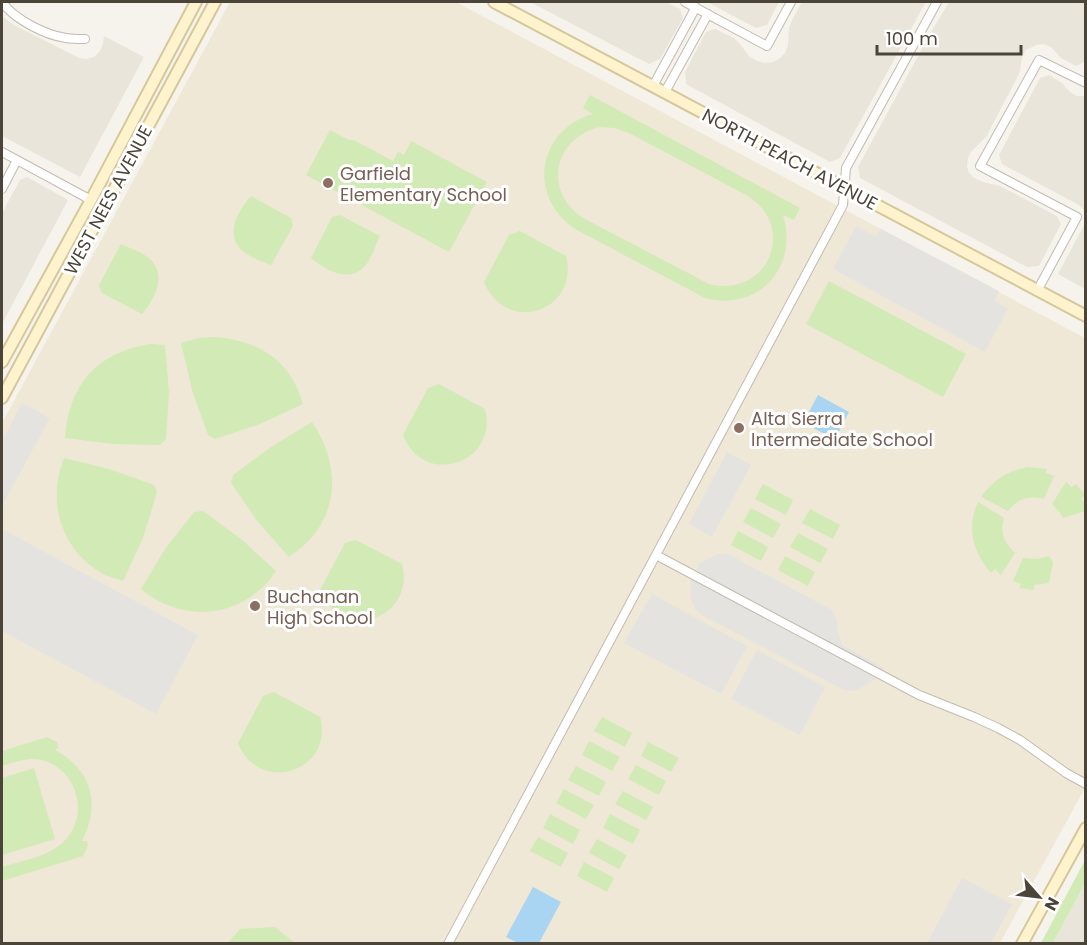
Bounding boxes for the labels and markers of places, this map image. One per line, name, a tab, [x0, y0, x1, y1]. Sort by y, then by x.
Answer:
place label: Garfield Elementary School	[340, 161, 507, 207]
marker: Garfield Elementary School	[321, 176, 335, 190]
place label: Alta Sierra Intermediate School	[751, 406, 933, 452]
marker: Alta Sierra Intermediate School	[732, 421, 746, 435]
place label: Buchanan High School	[267, 584, 373, 630]
marker: Buchanan High School	[248, 599, 262, 613]

